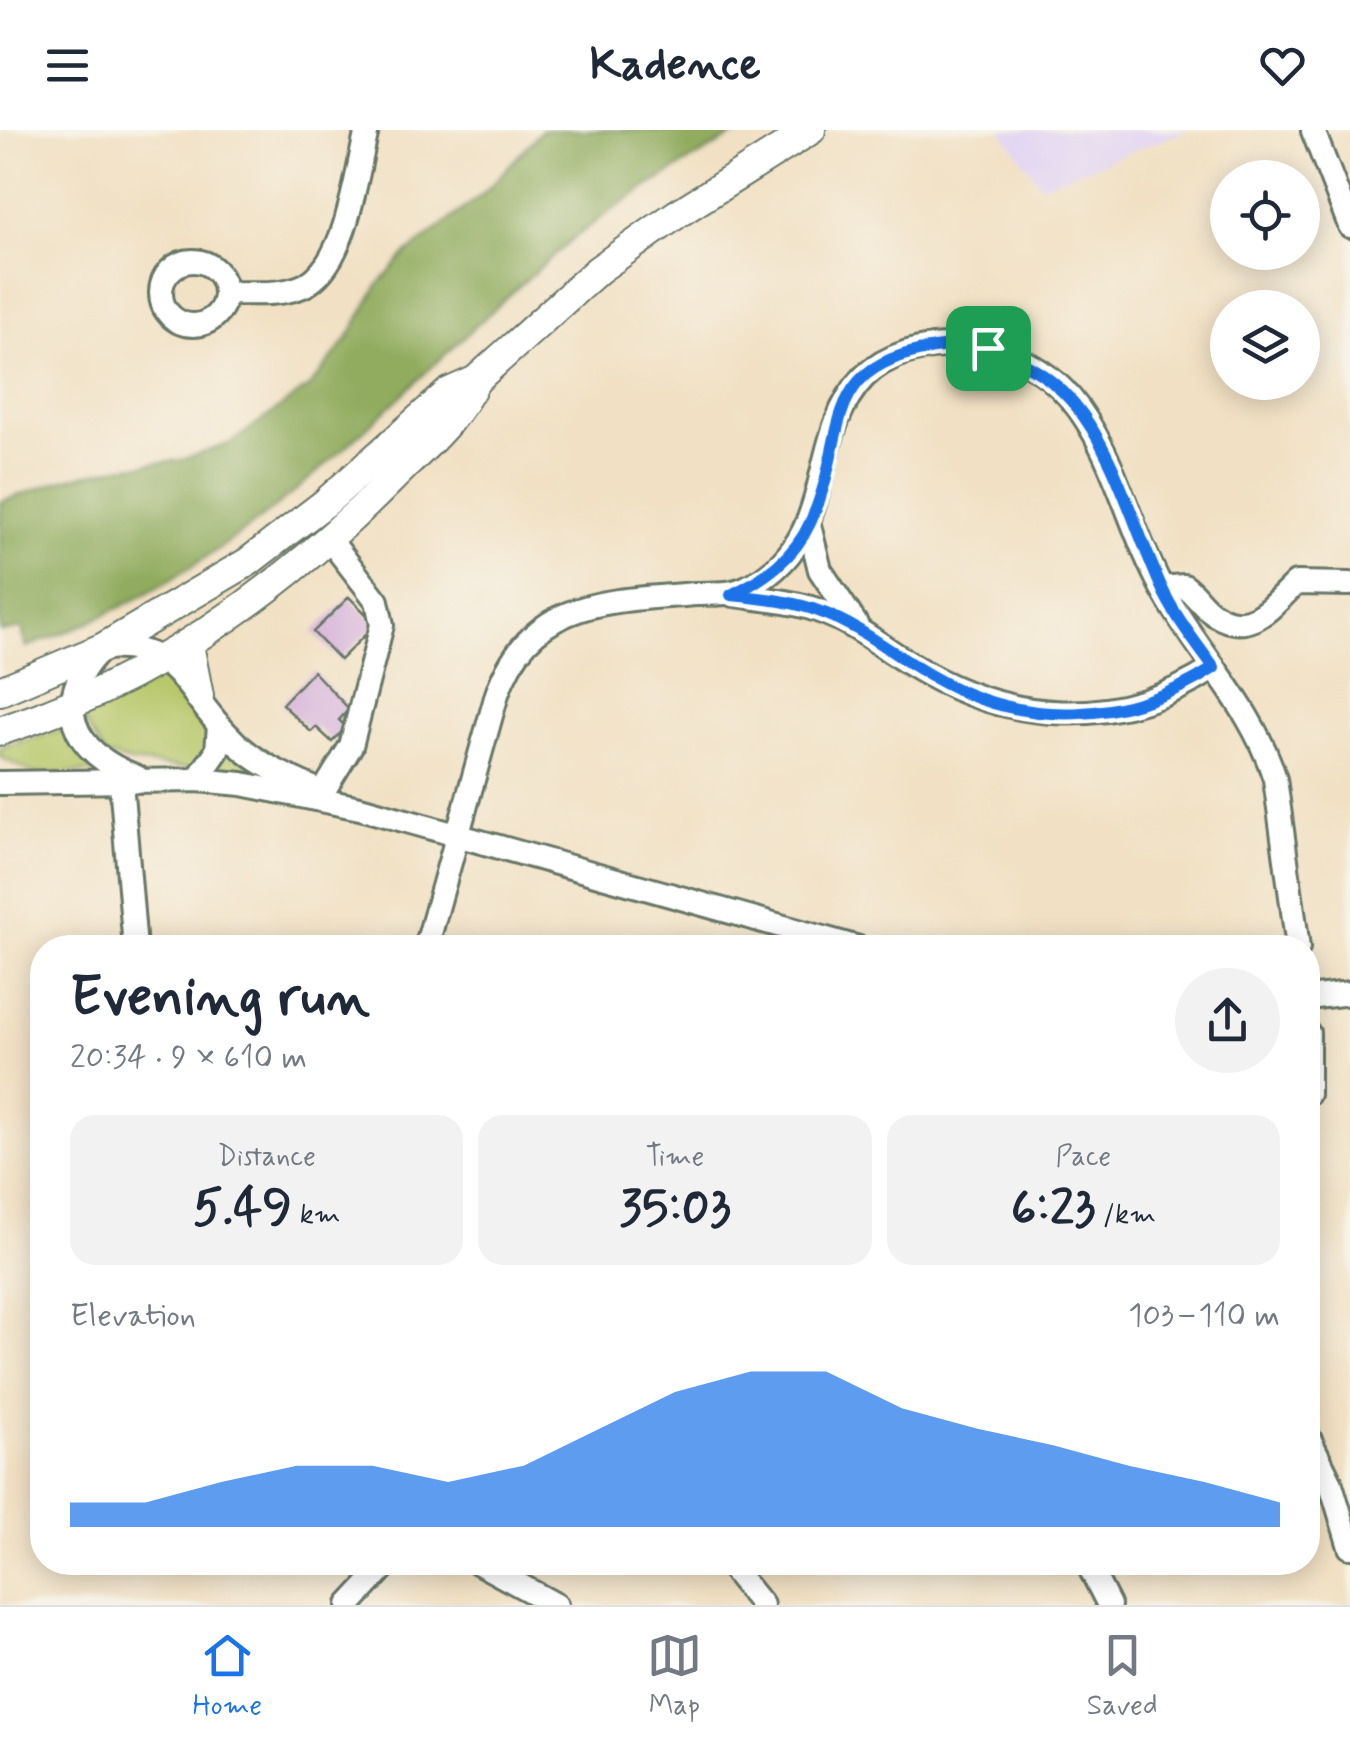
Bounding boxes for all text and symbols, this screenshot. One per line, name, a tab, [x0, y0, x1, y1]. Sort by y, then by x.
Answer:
text: Kadence	[589, 36, 761, 95]
icon: menu	[40, 38, 95, 93]
icon: heart	[1255, 38, 1310, 93]
map controls	[1210, 160, 1320, 400]
button: locate	[1210, 160, 1320, 270]
button: layers	[1210, 290, 1320, 400]
pin	[946, 306, 1031, 391]
icon: arrive	[961, 321, 1016, 376]
text: Evening run	[70, 963, 370, 1035]
button: share	[1175, 968, 1280, 1073]
text: 20:34 · 9 × 610 m	[70, 1037, 307, 1079]
text: Distance	[217, 1139, 316, 1176]
text: Time	[646, 1139, 704, 1176]
text: Pace	[1055, 1139, 1111, 1176]
text: 5.49	[193, 1176, 292, 1242]
text: 35:03	[619, 1176, 731, 1242]
text: 6:23	[1011, 1176, 1095, 1242]
text: km	[292, 1197, 341, 1234]
text: /km	[1095, 1197, 1156, 1234]
text: Elevation	[70, 1295, 196, 1337]
text: 103–110 m	[1128, 1295, 1280, 1337]
tab: Home	[192, 1628, 262, 1725]
tab: Map	[647, 1628, 702, 1725]
tab: Saved	[1087, 1628, 1158, 1725]

